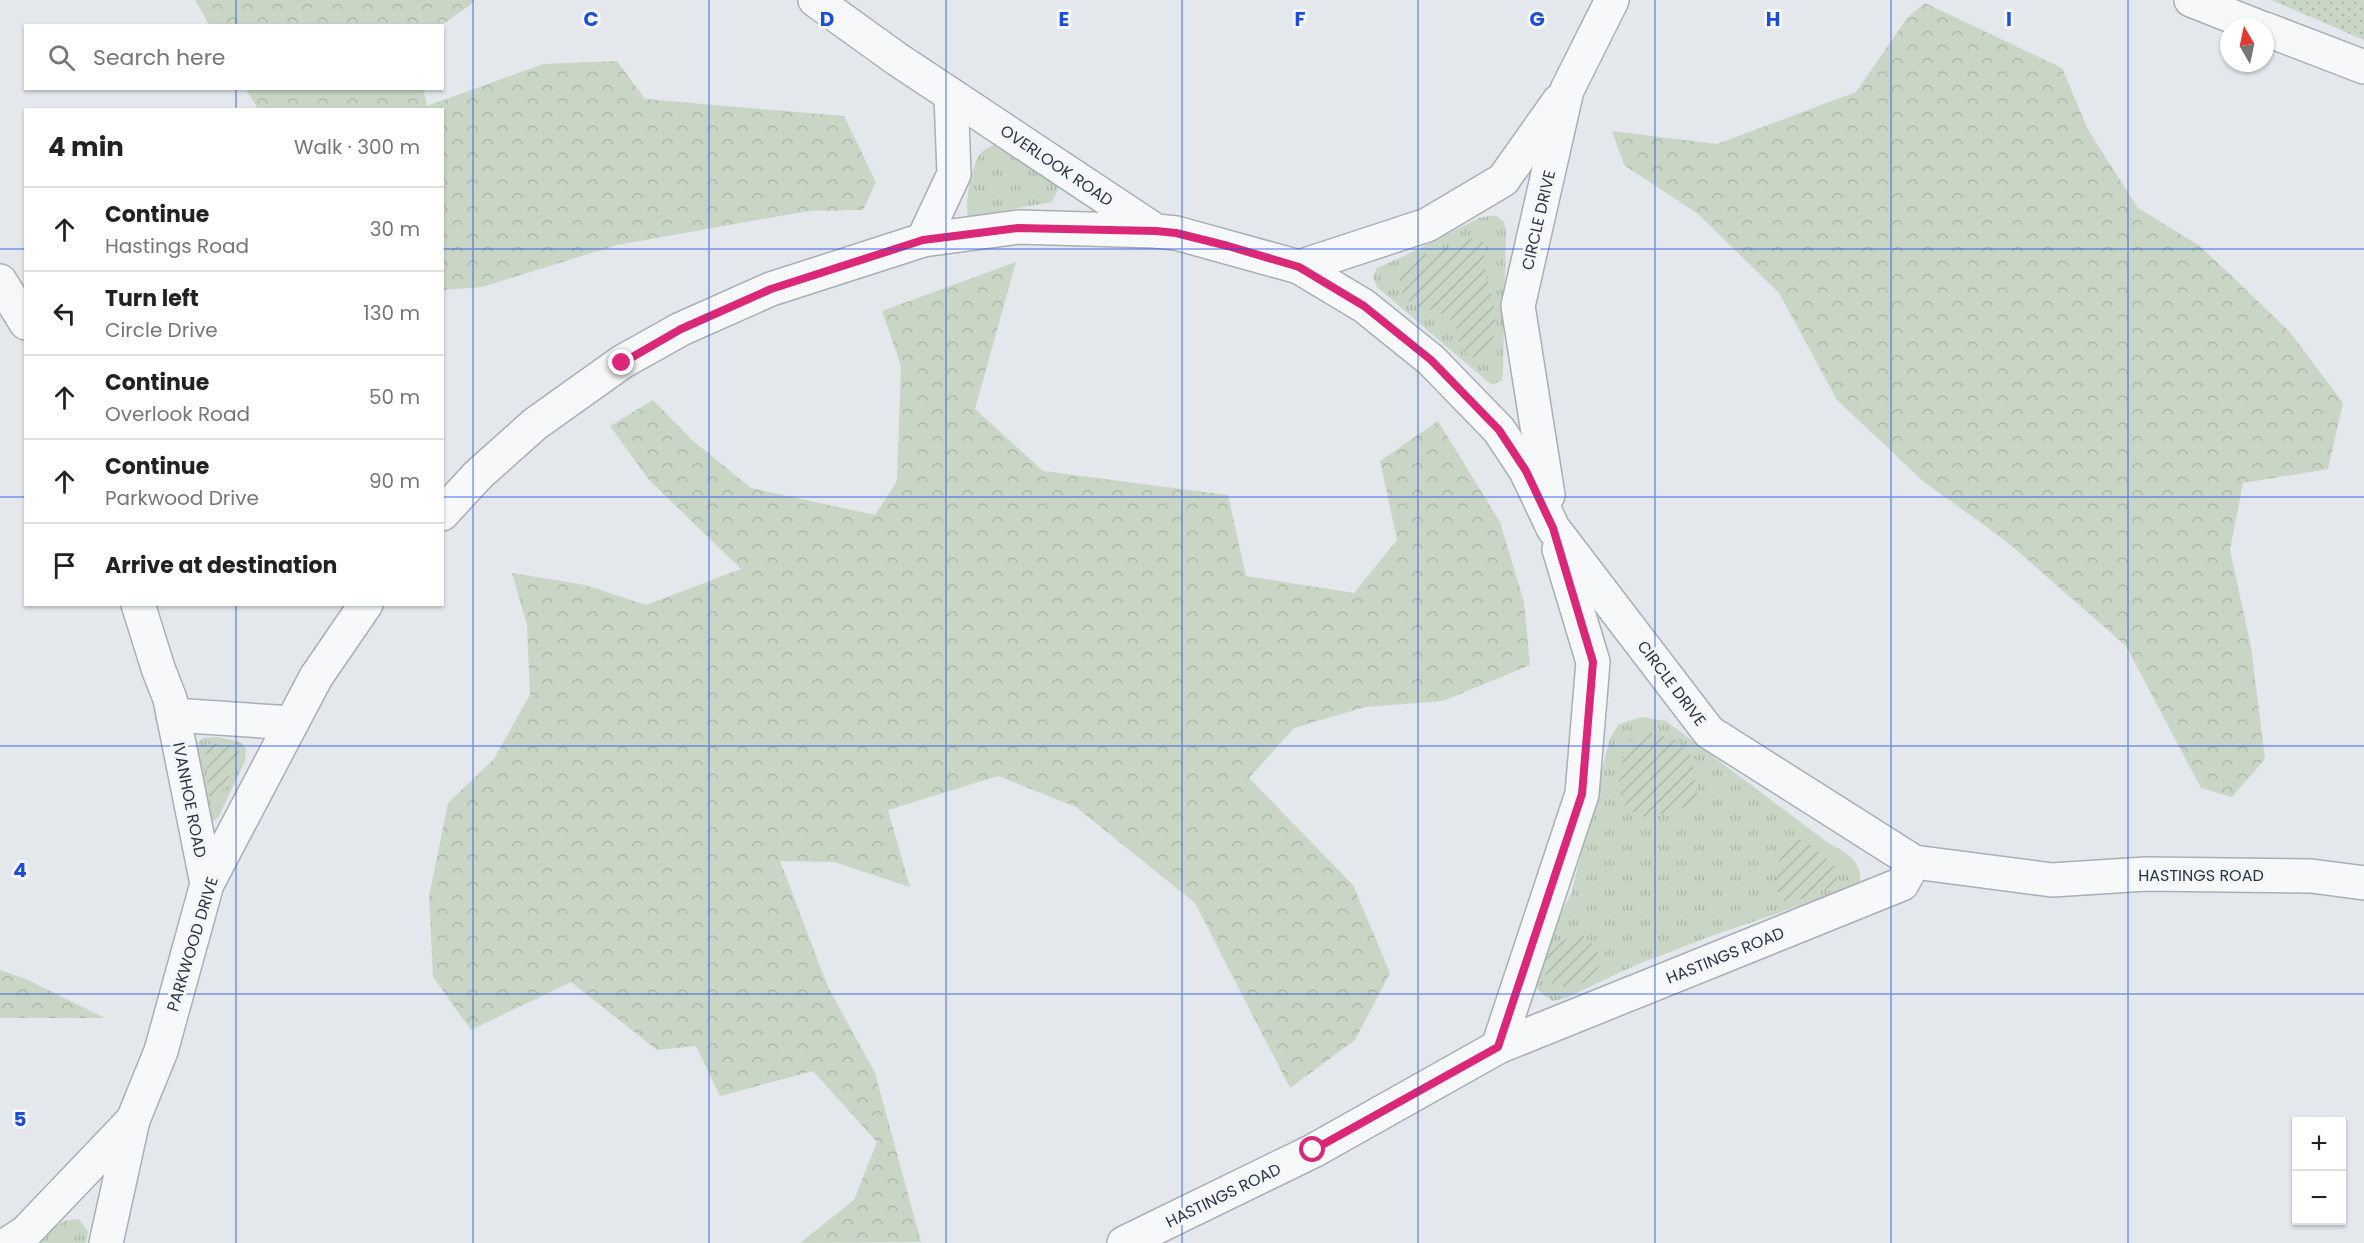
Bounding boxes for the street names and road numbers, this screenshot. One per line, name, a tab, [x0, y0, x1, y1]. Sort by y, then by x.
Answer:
street label: OVERLOOK ROAD	[996, 119, 1118, 212]
street label: CIRCLE DRIVE	[1516, 168, 1561, 272]
street label: CIRCLE DRIVE	[1632, 636, 1711, 731]
street label: IVANHOE ROAD	[167, 740, 212, 860]
street label: HASTINGS ROAD	[2138, 864, 2264, 887]
street label: PARKWOOD DRIVE	[161, 874, 224, 1014]
street label: HASTINGS ROAD	[1663, 921, 1788, 990]
street label: HASTINGS ROAD	[1162, 1158, 1285, 1233]

